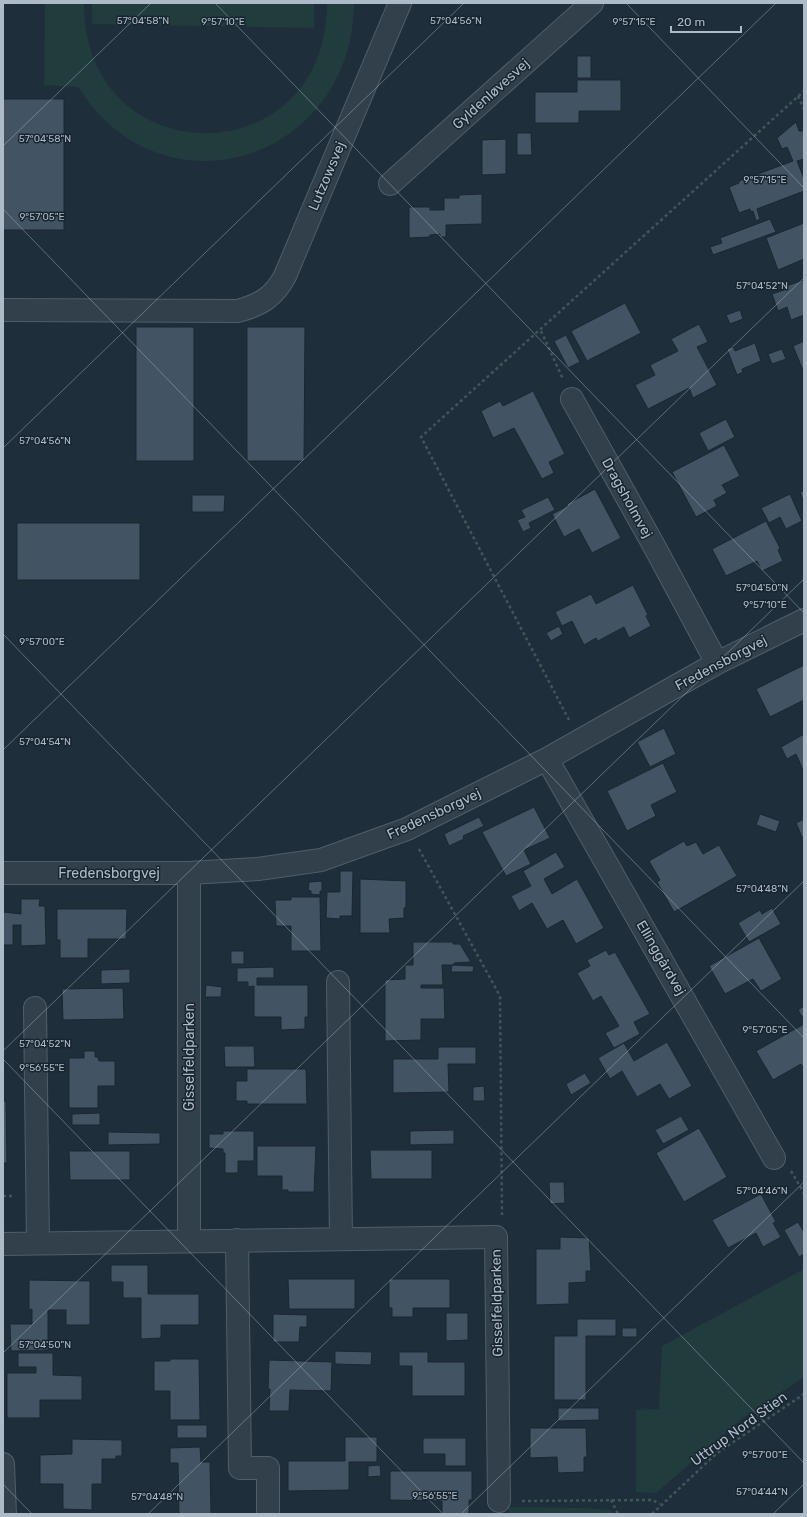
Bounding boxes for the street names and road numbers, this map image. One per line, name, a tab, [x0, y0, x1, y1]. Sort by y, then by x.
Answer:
street label: Gyldenløvesvej	[449, 55, 533, 133]
street label: Lutzowsvej	[305, 139, 349, 213]
street label: Dragsholmvej	[598, 455, 656, 541]
street label: Fredensborgvej	[672, 632, 770, 694]
street label: Fredensborgvej	[384, 785, 484, 843]
street label: Fredensborgvej	[58, 865, 160, 882]
street label: Ellinggårdvej	[633, 917, 689, 999]
street label: Gisselfeldparken	[181, 1003, 198, 1111]
street label: Gisselfeldparken	[488, 1249, 506, 1357]
street label: Uttrup Nord Stien	[688, 1388, 790, 1470]

